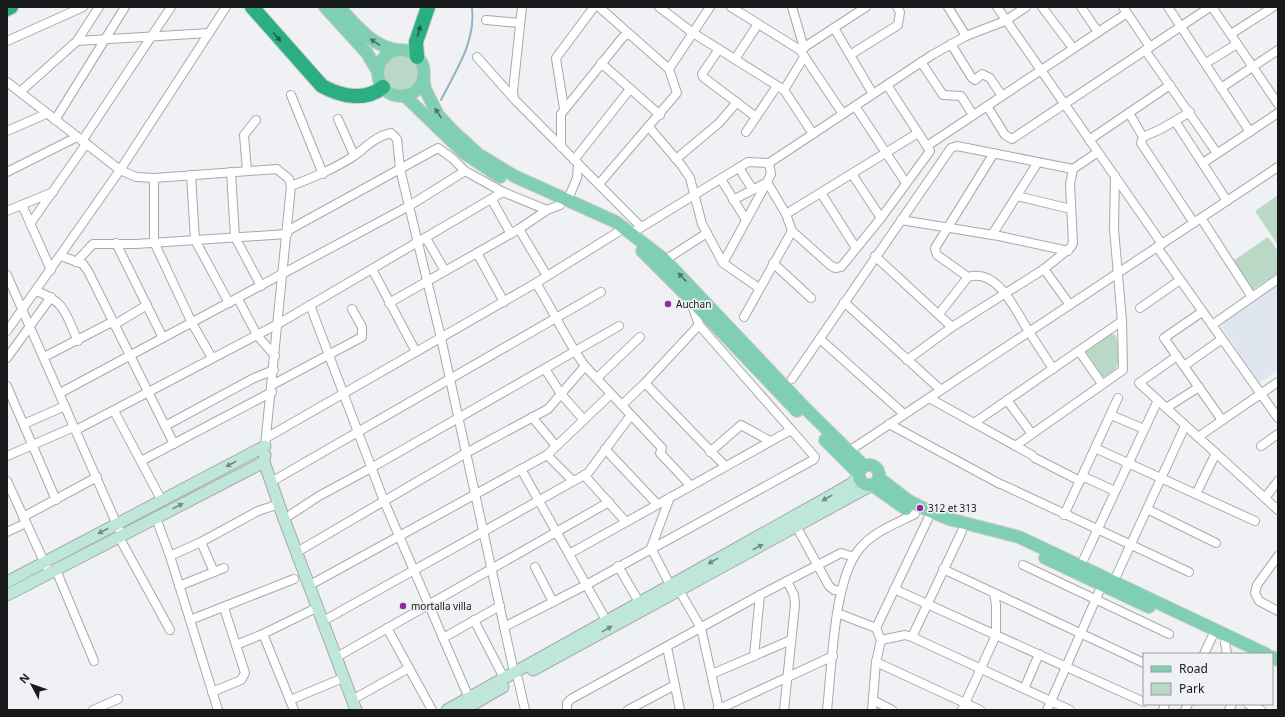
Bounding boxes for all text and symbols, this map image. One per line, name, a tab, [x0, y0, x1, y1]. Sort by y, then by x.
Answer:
one-way arrow	[417, 25, 423, 37]
one-way arrow	[273, 31, 282, 42]
one-way arrow	[370, 38, 380, 46]
one-way arrow	[434, 107, 442, 118]
one-way arrow	[677, 272, 686, 282]
place label: Auchan	[676, 297, 711, 311]
marker: Auchan	[663, 299, 673, 309]
one-way arrow	[225, 461, 237, 468]
one-way arrow	[821, 495, 833, 502]
place label: 312 et 313	[928, 501, 977, 515]
one-way arrow	[172, 503, 184, 510]
marker: 312 et 313	[915, 503, 925, 513]
one-way arrow	[98, 528, 109, 534]
one-way arrow	[752, 543, 764, 550]
one-way arrow	[707, 558, 719, 564]
place label: mortalla villa	[411, 599, 472, 613]
marker: mortalla villa	[398, 601, 408, 611]
one-way arrow	[601, 626, 613, 633]
legend	[1143, 653, 1273, 705]
text: Road	[1179, 660, 1208, 677]
north arrow	[12, 665, 52, 705]
text: N	[15, 670, 33, 686]
text: Park	[1179, 680, 1205, 697]

